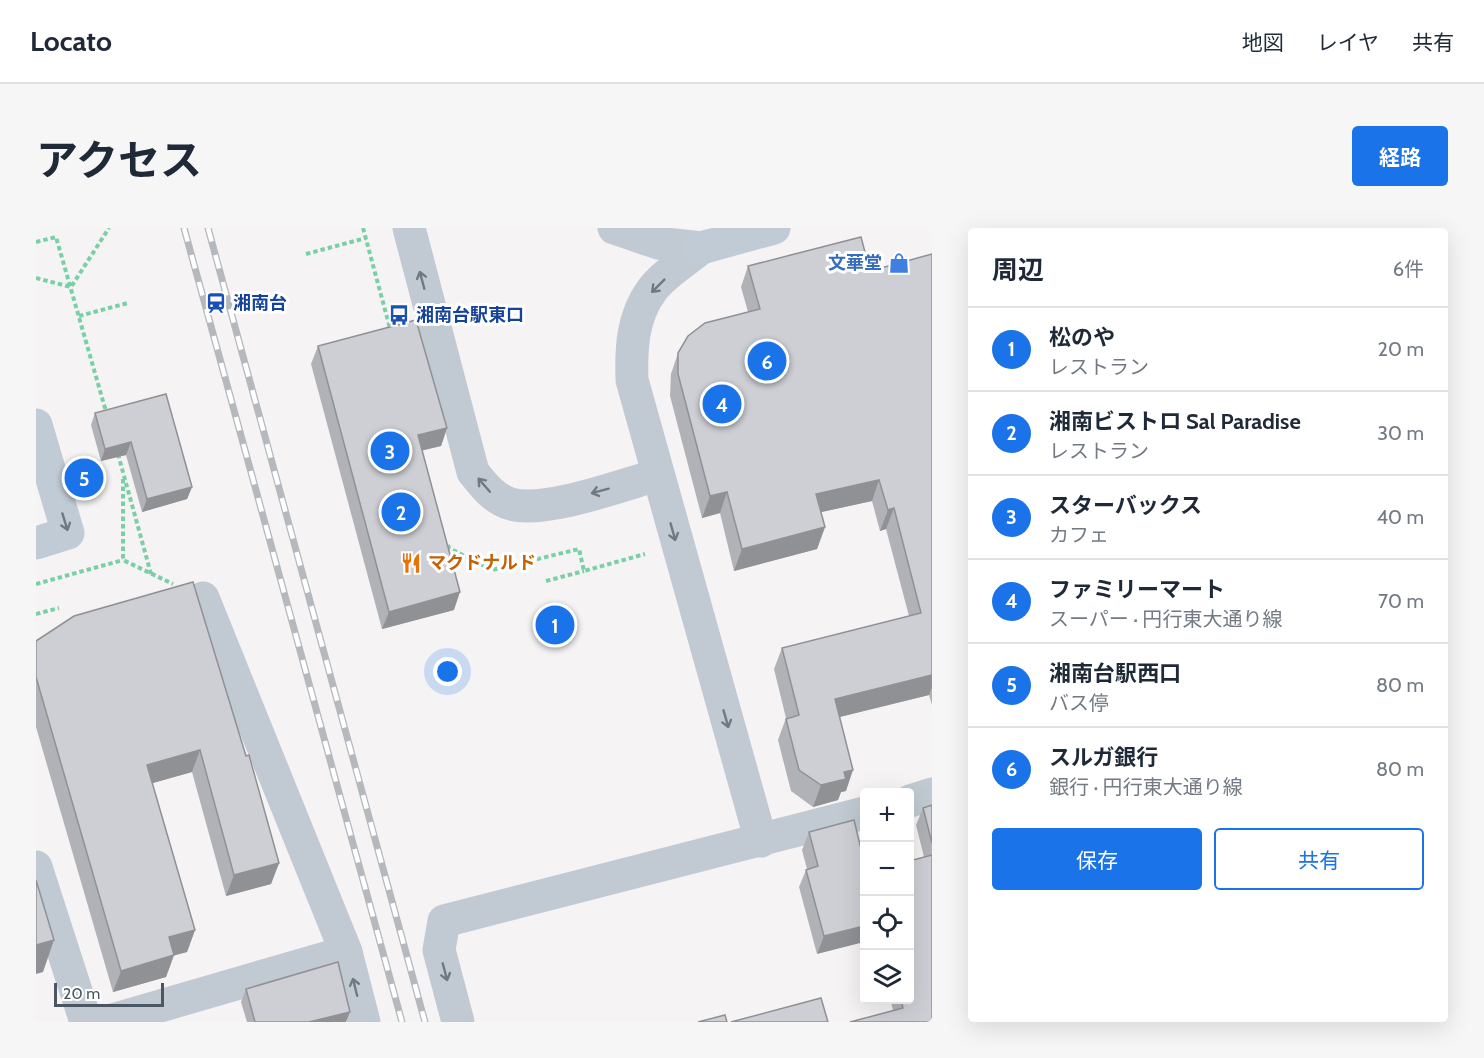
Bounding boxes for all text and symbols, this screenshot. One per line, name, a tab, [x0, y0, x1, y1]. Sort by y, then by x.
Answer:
text: Locato	[30, 24, 112, 58]
text: 地図	[1242, 30, 1284, 55]
text: レイヤ	[1317, 30, 1379, 55]
text: 共有	[1412, 30, 1454, 55]
button: 経路	[1352, 126, 1448, 186]
text: アクセス	[36, 134, 202, 186]
shop icon: 文華堂	[887, 251, 911, 275]
place label: 文華堂	[828, 252, 882, 274]
text: 周辺	[992, 254, 1044, 286]
text: 6件	[1393, 257, 1424, 281]
one-way arrow	[416, 271, 428, 290]
one-way arrow	[650, 279, 665, 293]
station icon: 湘南台	[204, 291, 228, 315]
place label: 湘南台	[233, 292, 287, 314]
bus stop icon: 湘南台駅東口	[387, 303, 411, 327]
place label: 湘南台駅東口	[416, 304, 524, 326]
text: 松のや	[1049, 324, 1115, 351]
text: 1	[1008, 337, 1015, 361]
text: 20 m	[1378, 337, 1424, 361]
pin: 6	[748, 338, 786, 384]
text: レストラン	[1049, 355, 1149, 379]
pin: 4	[702, 382, 742, 426]
text: 湘南ビストロ Sal Paradise	[1049, 408, 1301, 435]
text: 2	[1006, 421, 1017, 445]
text: 30 m	[1377, 421, 1424, 445]
pin: 3	[370, 428, 410, 474]
text: レストラン	[1049, 439, 1149, 463]
pin: 5	[64, 456, 104, 500]
one-way arrow	[478, 478, 492, 494]
one-way arrow	[591, 485, 610, 497]
pin: 2	[382, 490, 421, 534]
text: スターバックス	[1049, 492, 1202, 519]
text: 3	[1006, 505, 1017, 529]
text: 40 m	[1376, 505, 1424, 529]
one-way arrow	[60, 512, 71, 531]
one-way arrow	[667, 522, 679, 541]
text: カフェ	[1049, 523, 1109, 547]
restaurant icon: マクドナルド	[399, 551, 423, 575]
place label: マクドナルド	[428, 552, 536, 574]
text: ファミリーマート	[1049, 576, 1225, 603]
text: 4	[1005, 589, 1018, 613]
text: 70 m	[1378, 589, 1424, 613]
pin: 1	[536, 602, 574, 648]
text: スーパー · 円行東大通り線	[1049, 607, 1283, 631]
your location	[433, 657, 462, 686]
text: 湘南台駅西口	[1049, 660, 1181, 687]
text: 5	[1006, 673, 1017, 697]
text: 80 m	[1376, 673, 1424, 697]
text: バス停	[1049, 691, 1109, 715]
one-way arrow	[721, 709, 732, 728]
text: スルガ銀行	[1049, 744, 1158, 771]
text: 6	[1006, 757, 1017, 781]
text: 80 m	[1376, 757, 1424, 781]
text: 銀行 · 円行東大通り線	[1049, 775, 1243, 799]
map controls	[860, 788, 914, 1004]
button: +	[860, 788, 914, 842]
button: 保存	[992, 828, 1202, 890]
button: 共有	[1214, 828, 1424, 890]
button: −	[860, 842, 914, 896]
button: locate	[860, 896, 914, 950]
button: layers	[860, 950, 914, 1004]
one-way arrow	[439, 962, 451, 981]
one-way arrow	[349, 978, 360, 997]
scale bar	[54, 980, 164, 1008]
text: 20 m	[63, 984, 100, 1003]

